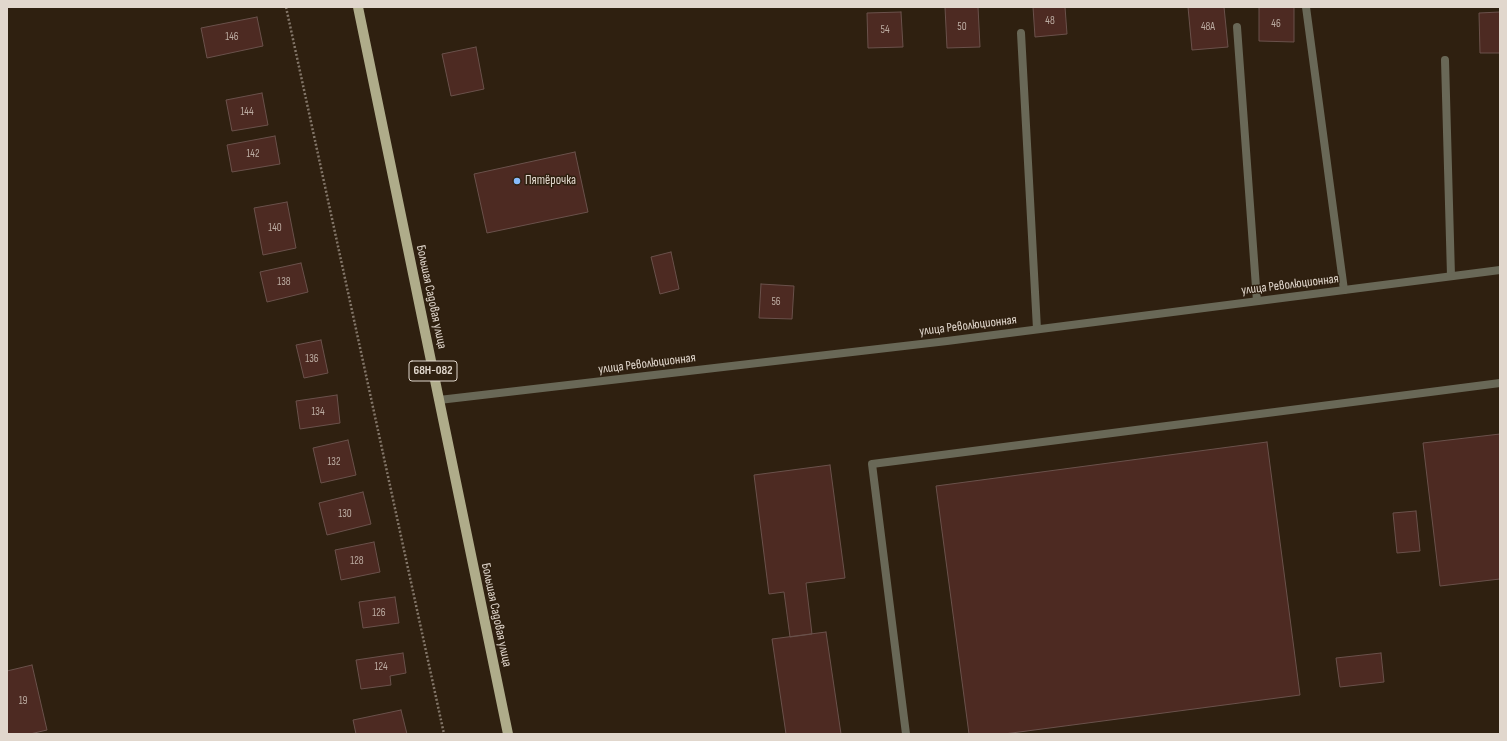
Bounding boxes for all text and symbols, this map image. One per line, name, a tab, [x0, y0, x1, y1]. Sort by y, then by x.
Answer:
house number: 48	[1045, 14, 1055, 28]
house number: 46	[1271, 17, 1281, 31]
house number: 50	[957, 20, 967, 34]
house number: 48А	[1201, 20, 1215, 34]
house number: 54	[880, 23, 890, 37]
house number: 146	[225, 30, 239, 44]
house number: 144	[240, 105, 254, 119]
house number: 142	[246, 147, 260, 161]
place label: Пятёрочка	[525, 173, 576, 189]
marker: Пятёрочка	[512, 176, 522, 186]
house number: 140	[268, 221, 282, 235]
street label: Большая Садовая улица	[412, 244, 450, 350]
street label: улица Революционная	[1240, 271, 1340, 299]
house number: 138	[277, 275, 291, 289]
house number: 56	[771, 295, 781, 309]
street label: улица Революционная	[918, 312, 1018, 340]
street label: улица Революционная	[597, 350, 697, 378]
house number: 136	[305, 352, 319, 366]
road number: 68Н-082	[409, 361, 457, 381]
house number: 134	[311, 405, 325, 419]
house number: 132	[327, 455, 341, 469]
house number: 130	[338, 507, 352, 521]
house number: 128	[350, 554, 364, 568]
street label: Большая Садовая улица	[477, 562, 515, 668]
house number: 126	[372, 606, 386, 620]
house number: 124	[374, 660, 388, 674]
house number: 19	[19, 694, 27, 708]

